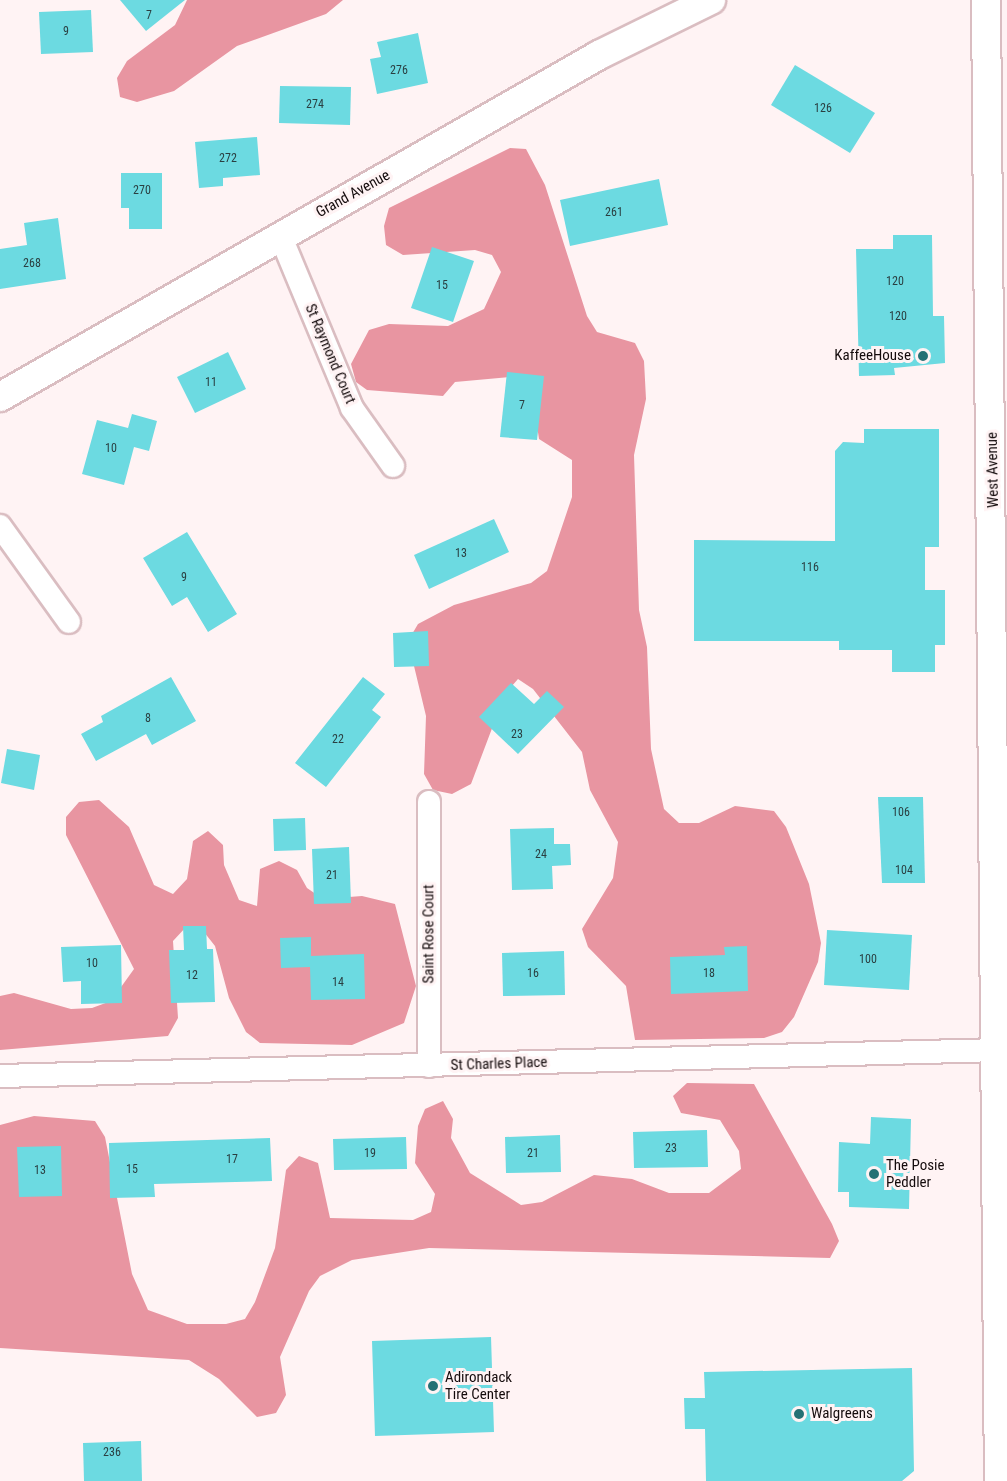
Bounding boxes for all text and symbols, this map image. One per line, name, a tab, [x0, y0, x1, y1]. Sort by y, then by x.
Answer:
house number: 7	[146, 9, 152, 23]
house number: 9	[63, 25, 69, 39]
house number: 276	[390, 64, 408, 78]
house number: 274	[306, 98, 324, 112]
house number: 126	[814, 102, 832, 116]
house number: 272	[219, 152, 237, 166]
street label: Grand Avenue	[313, 166, 393, 222]
house number: 270	[133, 184, 151, 198]
house number: 261	[605, 206, 623, 220]
house number: 268	[23, 257, 41, 271]
house number: 120	[886, 275, 904, 289]
house number: 15	[436, 279, 448, 293]
street label: St Raymond Court	[301, 301, 359, 407]
house number: 120	[889, 310, 907, 324]
place label: KaffeeHouse	[834, 347, 911, 365]
marker: KaffeeHouse	[916, 349, 930, 363]
house number: 11	[205, 376, 217, 390]
house number: 7	[519, 399, 525, 413]
street label: West Avenue	[983, 432, 1003, 508]
house number: 10	[105, 442, 117, 456]
house number: 13	[455, 547, 467, 561]
house number: 116	[801, 561, 819, 575]
house number: 9	[181, 571, 187, 585]
house number: 8	[145, 712, 151, 726]
house number: 23	[511, 728, 523, 742]
house number: 22	[332, 733, 344, 747]
house number: 106	[892, 806, 910, 820]
house number: 24	[535, 848, 547, 862]
house number: 104	[895, 864, 913, 878]
house number: 21	[326, 869, 338, 883]
street label: Saint Rose Court	[420, 884, 438, 984]
house number: 100	[859, 953, 877, 967]
house number: 10	[86, 957, 98, 971]
house number: 16	[527, 967, 539, 981]
house number: 18	[703, 967, 715, 981]
house number: 12	[186, 969, 198, 983]
house number: 14	[332, 976, 344, 990]
street label: St Charles Place	[450, 1053, 548, 1075]
house number: 23	[665, 1142, 677, 1156]
house number: 19	[364, 1147, 376, 1161]
house number: 21	[527, 1147, 539, 1161]
house number: 17	[226, 1153, 238, 1167]
place label: The Posie Peddler	[886, 1156, 945, 1191]
house number: 15	[126, 1163, 138, 1177]
house number: 13	[34, 1164, 46, 1178]
marker: The Posie Peddler	[867, 1167, 881, 1181]
place label: Adirondack Tire Center	[445, 1368, 512, 1403]
marker: Adirondack Tire Center	[426, 1379, 440, 1393]
place label: Walgreens	[811, 1405, 873, 1423]
marker: Walgreens	[792, 1407, 806, 1421]
house number: 236	[103, 1446, 121, 1460]

